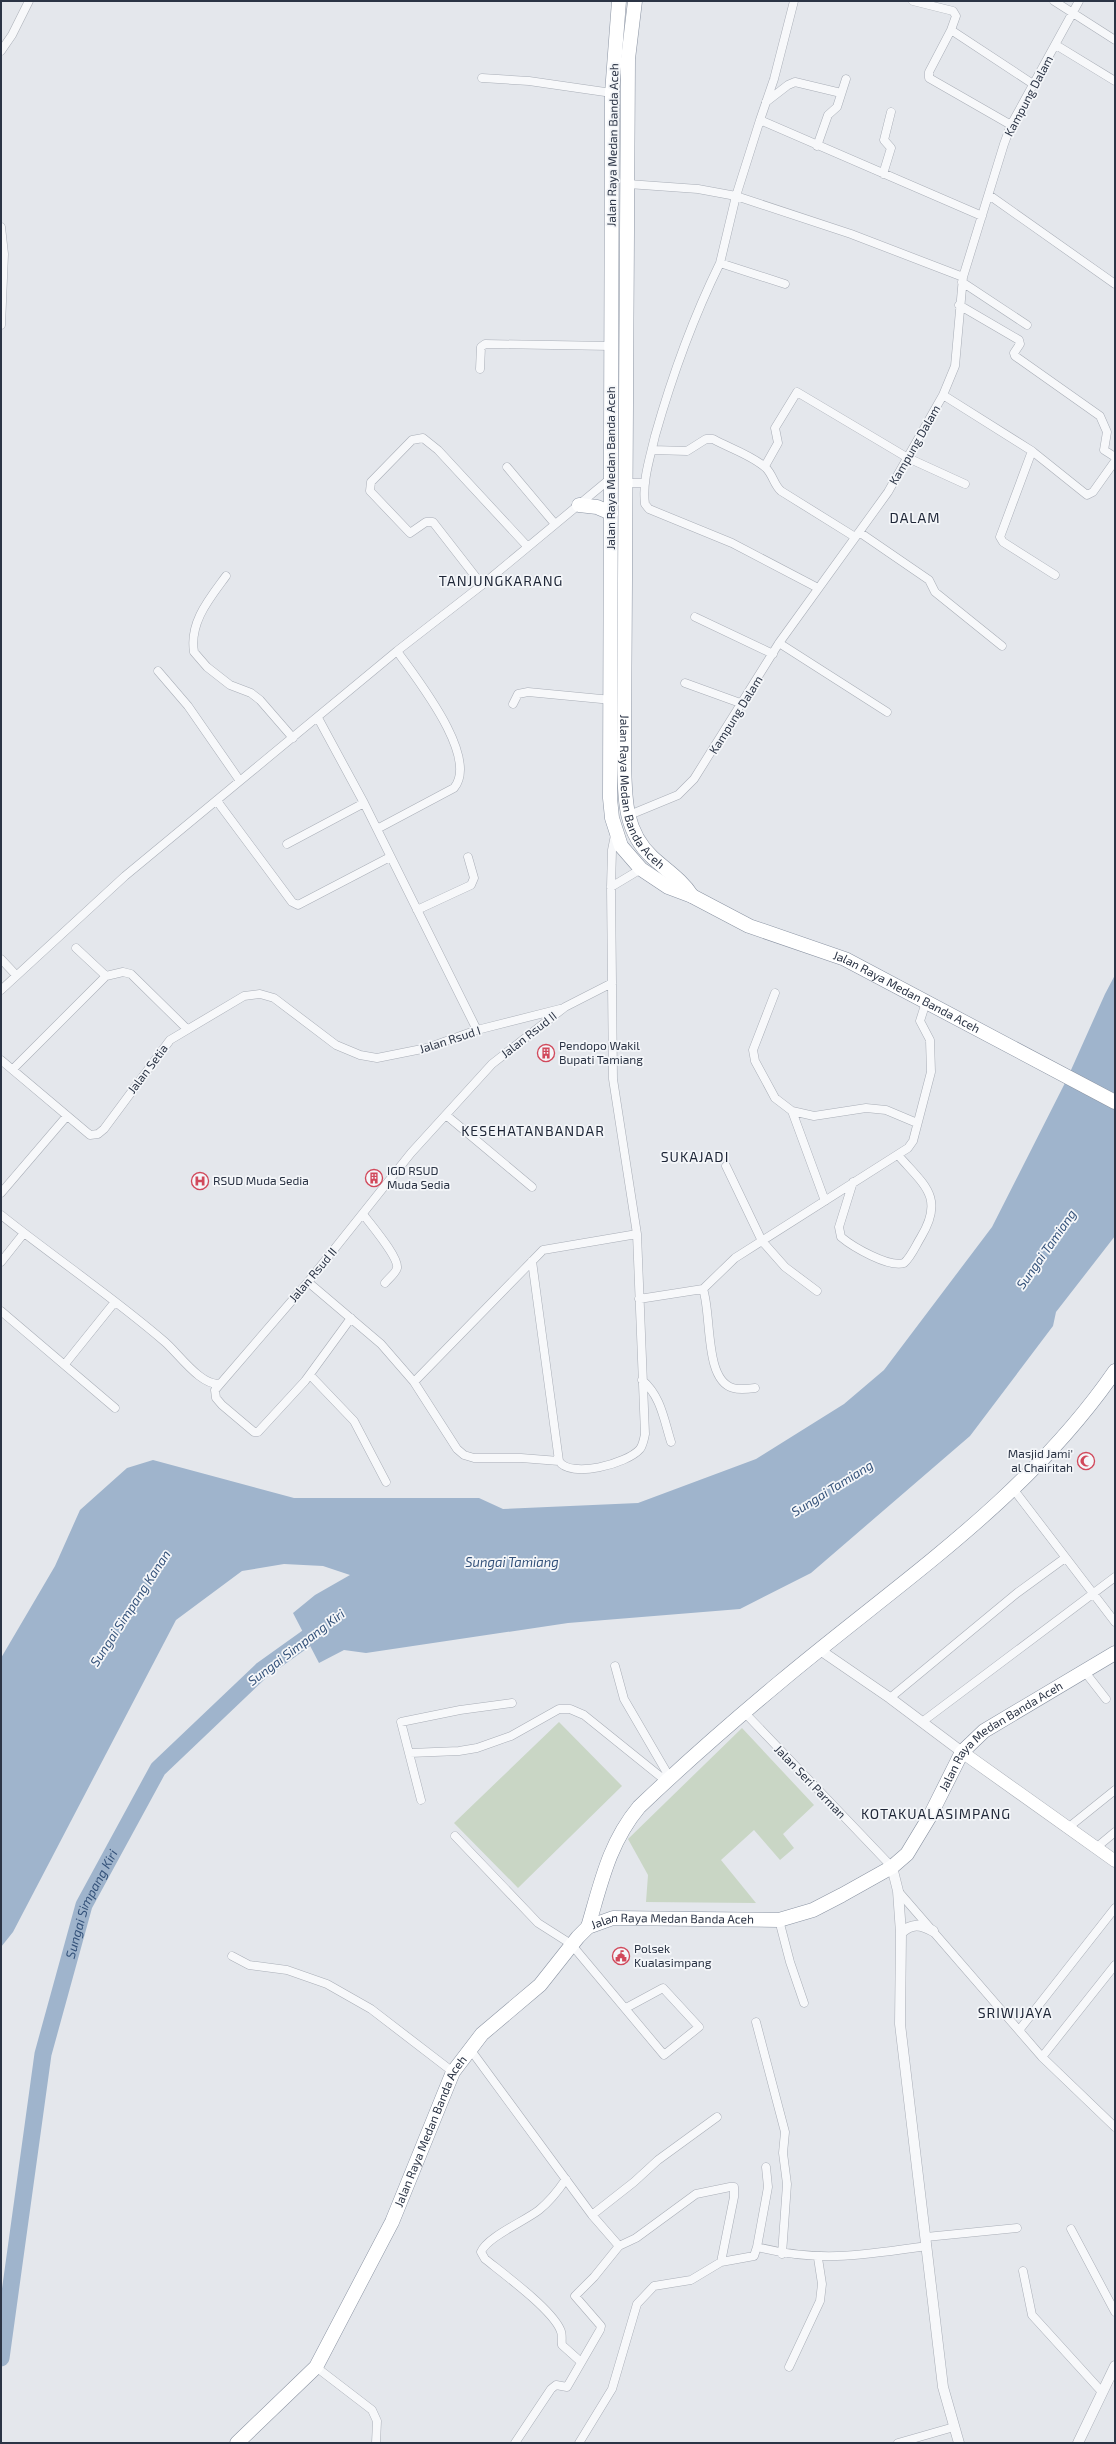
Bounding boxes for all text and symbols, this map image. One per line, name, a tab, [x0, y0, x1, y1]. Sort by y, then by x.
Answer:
street label: Kampung Dalam	[1001, 53, 1055, 138]
street label: Jalan Raya Medan Banda Aceh	[604, 63, 620, 227]
street label: Jalan Raya Medan Banda Aceh	[603, 386, 617, 550]
street label: Kampung Dalam	[886, 402, 943, 487]
district label: DALAM	[889, 509, 941, 526]
district label: TANJUNGKARANG	[439, 572, 563, 589]
street label: Kampung Dalam	[705, 673, 765, 756]
street label: Jalan Raya Medan Banda Aceh	[618, 715, 668, 871]
street label: Jalan Raya Medan Banda Aceh	[832, 947, 983, 1035]
street label: Jalan Rsud II	[498, 1008, 559, 1060]
street label: Jalan Rsud I	[417, 1023, 482, 1056]
place label: Pendopo Wakil Bupati Tamiang	[559, 1038, 643, 1066]
street label: Jalan Setia	[124, 1041, 170, 1096]
building icon: Pendopo Wakil Bupati Tamiang	[536, 1043, 556, 1063]
district label: KESEHATANBANDAR	[461, 1122, 605, 1139]
district label: SUKAJADI	[661, 1148, 729, 1165]
place label: IGD RSUD Muda Sedia	[387, 1163, 450, 1191]
building icon: IGD RSUD Muda Sedia	[364, 1168, 384, 1188]
hospital icon: RSUD Muda Sedia	[190, 1171, 210, 1191]
place label: RSUD Muda Sedia	[213, 1173, 309, 1187]
water label: Sungai Tamiang	[1013, 1206, 1079, 1292]
street label: Jalan Rsud II	[285, 1244, 339, 1304]
place label: Masjid Jami' al Chairitah	[1008, 1446, 1073, 1474]
mosque icon: Masjid Jami' al Chairitah	[1076, 1451, 1096, 1471]
water label: Sungai Tamiang	[788, 1456, 876, 1520]
water label: Sungai Simpang Kanan	[86, 1547, 174, 1669]
water label: Sungai Tamiang	[465, 1554, 559, 1570]
water label: Sungai Simpang Kiri	[244, 1605, 348, 1689]
street label: Jalan Raya Medan Banda Aceh	[936, 1678, 1065, 1793]
street label: Jalan Seri Parman	[772, 1742, 849, 1821]
district label: KOTAKUALASIMPANG	[861, 1805, 1011, 1822]
water label: Sungai Simpang Kiri	[62, 1847, 121, 1960]
street label: Jalan Raya Medan Banda Aceh	[589, 1910, 754, 1931]
place label: Polsek Kualasimpang	[634, 1941, 712, 1969]
public building icon: Polsek Kualasimpang	[611, 1946, 631, 1966]
district label: SRIWIJAYA	[978, 2004, 1052, 2021]
street label: Jalan Raya Medan Banda Aceh	[391, 2052, 469, 2209]

